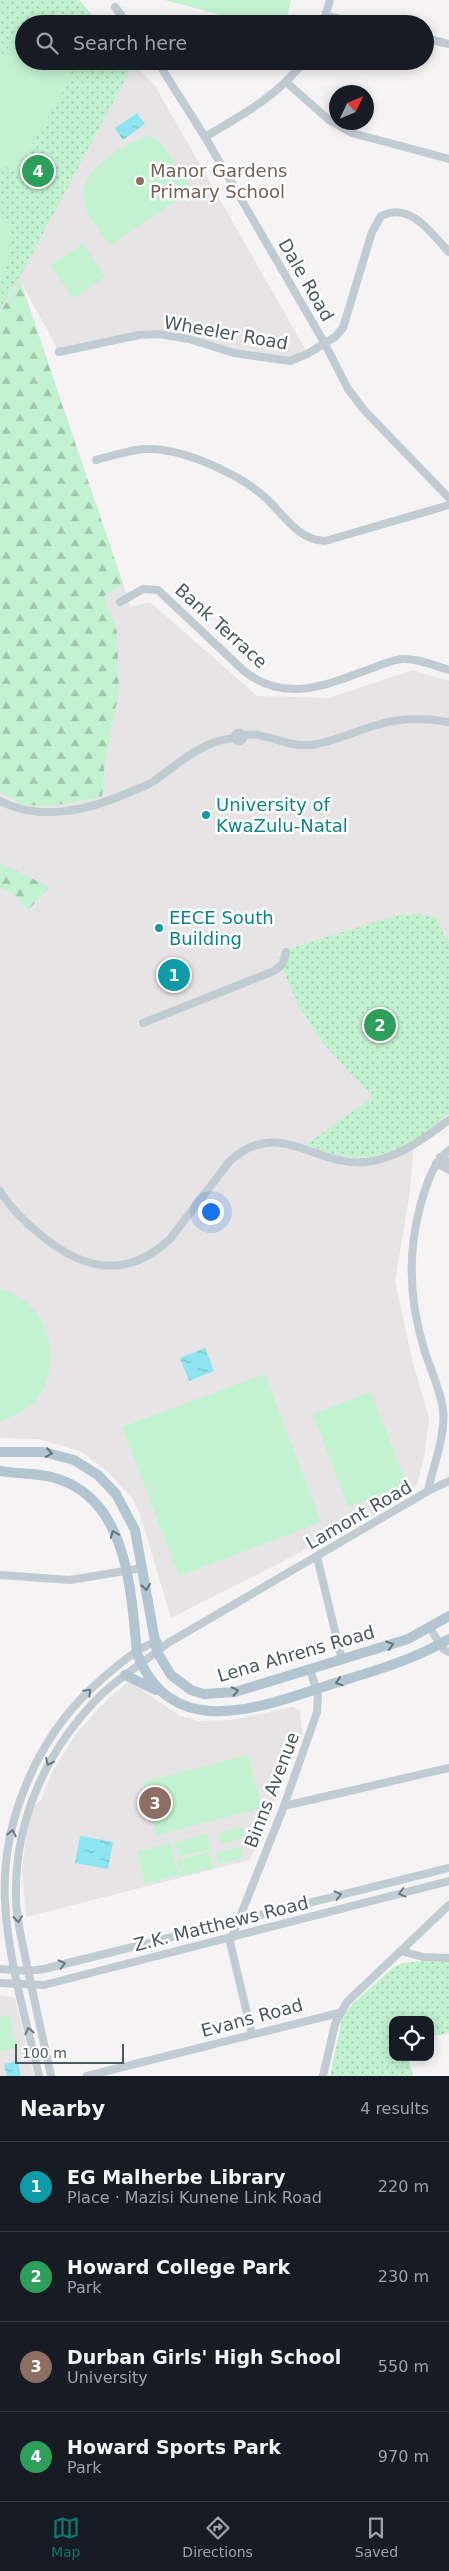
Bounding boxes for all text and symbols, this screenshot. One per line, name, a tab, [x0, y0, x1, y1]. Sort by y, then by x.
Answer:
search box	[15, 15, 434, 70]
icon: search	[33, 29, 61, 57]
text: Search here	[73, 32, 187, 54]
north arrow	[329, 85, 374, 130]
pin: 4	[22, 152, 54, 190]
place label: Manor Gardens Primary School	[150, 160, 287, 202]
marker: Manor Gardens Primary School	[134, 175, 146, 187]
street label: Dale Road	[274, 235, 338, 325]
street label: Wheeler Road	[162, 311, 290, 354]
street label: Bank Terrace	[171, 579, 272, 672]
place label: University of KwaZulu-Natal	[216, 794, 348, 836]
marker: University of KwaZulu-Natal	[200, 809, 212, 821]
place label: EECE South Building	[169, 907, 274, 949]
marker: EECE South Building	[153, 922, 165, 934]
pin: 1	[158, 956, 190, 994]
pin: 2	[364, 1006, 396, 1044]
your location	[198, 1199, 224, 1225]
one-way arrow	[44, 1448, 53, 1458]
street label: Lamont Road	[302, 1476, 416, 1553]
one-way arrow	[109, 1530, 120, 1539]
one-way arrow	[141, 1583, 151, 1591]
street label: Lena Ahrens Road	[215, 1621, 377, 1686]
one-way arrow	[386, 1640, 394, 1650]
one-way arrow	[335, 1676, 343, 1686]
one-way arrow	[230, 1687, 239, 1697]
one-way arrow	[82, 1689, 91, 1698]
street label: Binns Avenue	[240, 1729, 303, 1851]
one-way arrow	[45, 1757, 55, 1766]
pin: 3	[139, 1784, 171, 1822]
one-way arrow	[6, 1829, 16, 1838]
one-way arrow	[397, 1887, 406, 1898]
one-way arrow	[334, 1890, 343, 1901]
street label: Z.K. Matthews Road	[131, 1892, 310, 1955]
one-way arrow	[12, 1915, 23, 1923]
one-way arrow	[57, 1959, 66, 1970]
street label: Evans Road	[199, 1994, 305, 2041]
map controls	[389, 2016, 434, 2061]
button: locate	[389, 2016, 434, 2061]
one-way arrow	[24, 2026, 35, 2035]
scale bar	[15, 2041, 124, 2064]
text: 100 m	[22, 2045, 67, 2061]
text: Nearby	[20, 2097, 105, 2121]
text: 4 results	[360, 2099, 429, 2118]
text: EG Malherbe Library	[67, 2166, 285, 2188]
text: 1	[30, 2177, 42, 2196]
text: 220 m	[378, 2177, 429, 2196]
text: Place · Mazisi Kunene Link Road	[67, 2188, 322, 2207]
text: Howard College Park	[67, 2256, 290, 2278]
text: 2	[30, 2267, 42, 2286]
text: 230 m	[378, 2267, 429, 2286]
text: Park	[67, 2278, 102, 2297]
text: Durban Girls' High School	[67, 2346, 341, 2368]
text: 3	[30, 2357, 42, 2376]
text: 550 m	[378, 2357, 429, 2376]
text: University	[67, 2368, 148, 2387]
text: Howard Sports Park	[67, 2436, 281, 2458]
text: 4	[30, 2447, 42, 2466]
text: 970 m	[378, 2447, 429, 2466]
text: Park	[67, 2458, 102, 2477]
tab: Map	[51, 2514, 80, 2560]
tab: Directions	[182, 2514, 253, 2560]
tab: Saved	[355, 2514, 398, 2560]

